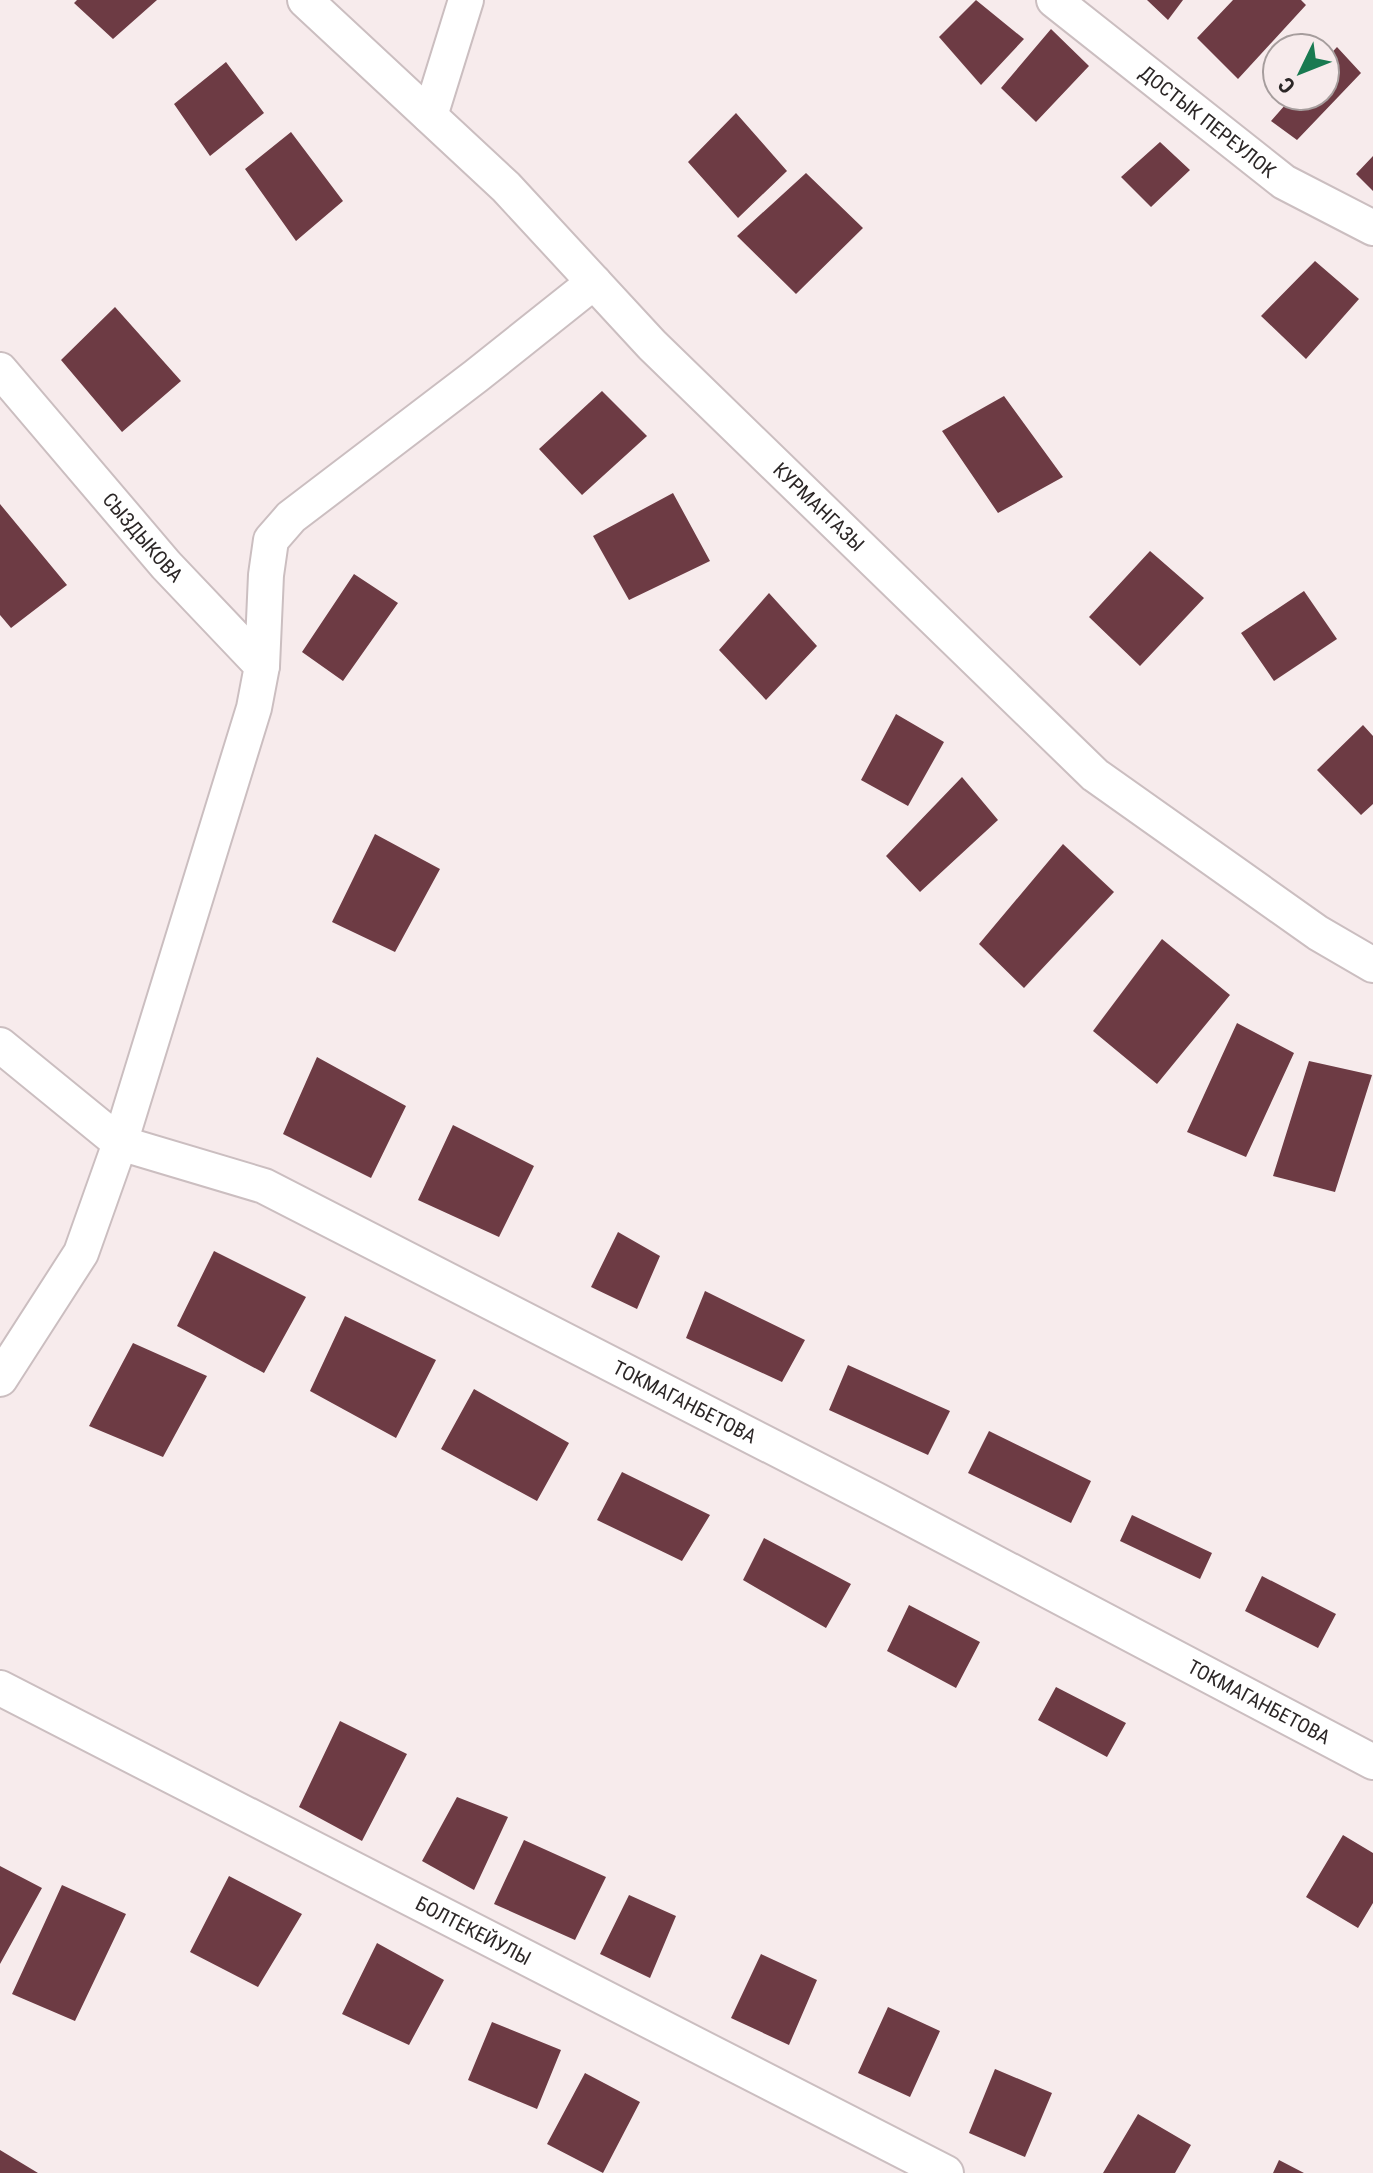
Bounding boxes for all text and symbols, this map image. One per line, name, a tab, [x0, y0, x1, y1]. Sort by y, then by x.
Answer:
north arrow	[1261, 32, 1341, 112]
street label: ДОСТЫК ПЕРЕУЛОК	[1135, 60, 1281, 183]
text: С	[1273, 72, 1300, 98]
street label: КУРМАНГАЗЫ	[768, 457, 869, 556]
street label: СЫЗДЫКОВА	[98, 488, 188, 588]
street label: ТОКМАГАНБЕТОВА	[609, 1355, 761, 1449]
street label: ТОКМАГАНБЕТОВА	[1184, 1654, 1335, 1750]
street label: БОЛТЕКЕЙУЛЫ	[412, 1891, 535, 1970]

